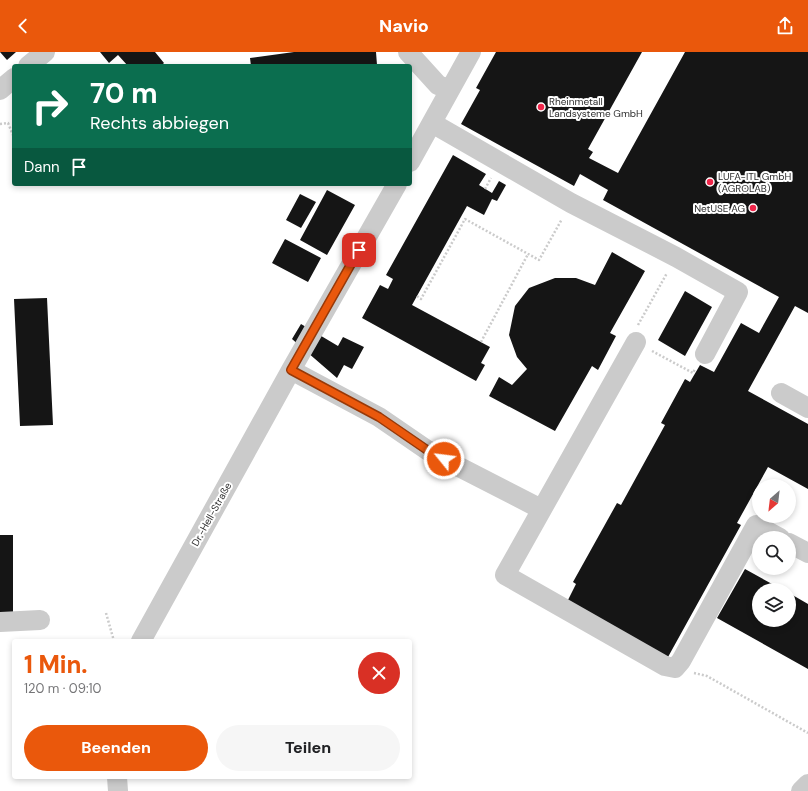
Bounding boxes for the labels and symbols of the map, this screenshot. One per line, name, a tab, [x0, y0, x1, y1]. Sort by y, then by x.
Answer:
place label: Rheinmetall Landsysteme GmbH	[549, 95, 643, 120]
marker: Rheinmetall Landsysteme GmbH	[536, 102, 546, 112]
place label: LUFA-ITL GmbH (AGROLAB)	[718, 170, 792, 195]
marker: LUFA-ITL GmbH (AGROLAB)	[705, 177, 715, 187]
place label: NetUSE AG	[694, 202, 745, 215]
marker: NetUSE AG	[748, 203, 758, 213]
pin	[342, 233, 376, 267]
position arrow	[423, 438, 465, 480]
north arrow	[752, 479, 796, 523]
street label: Dr.-Hell-Straße	[189, 480, 234, 548]

